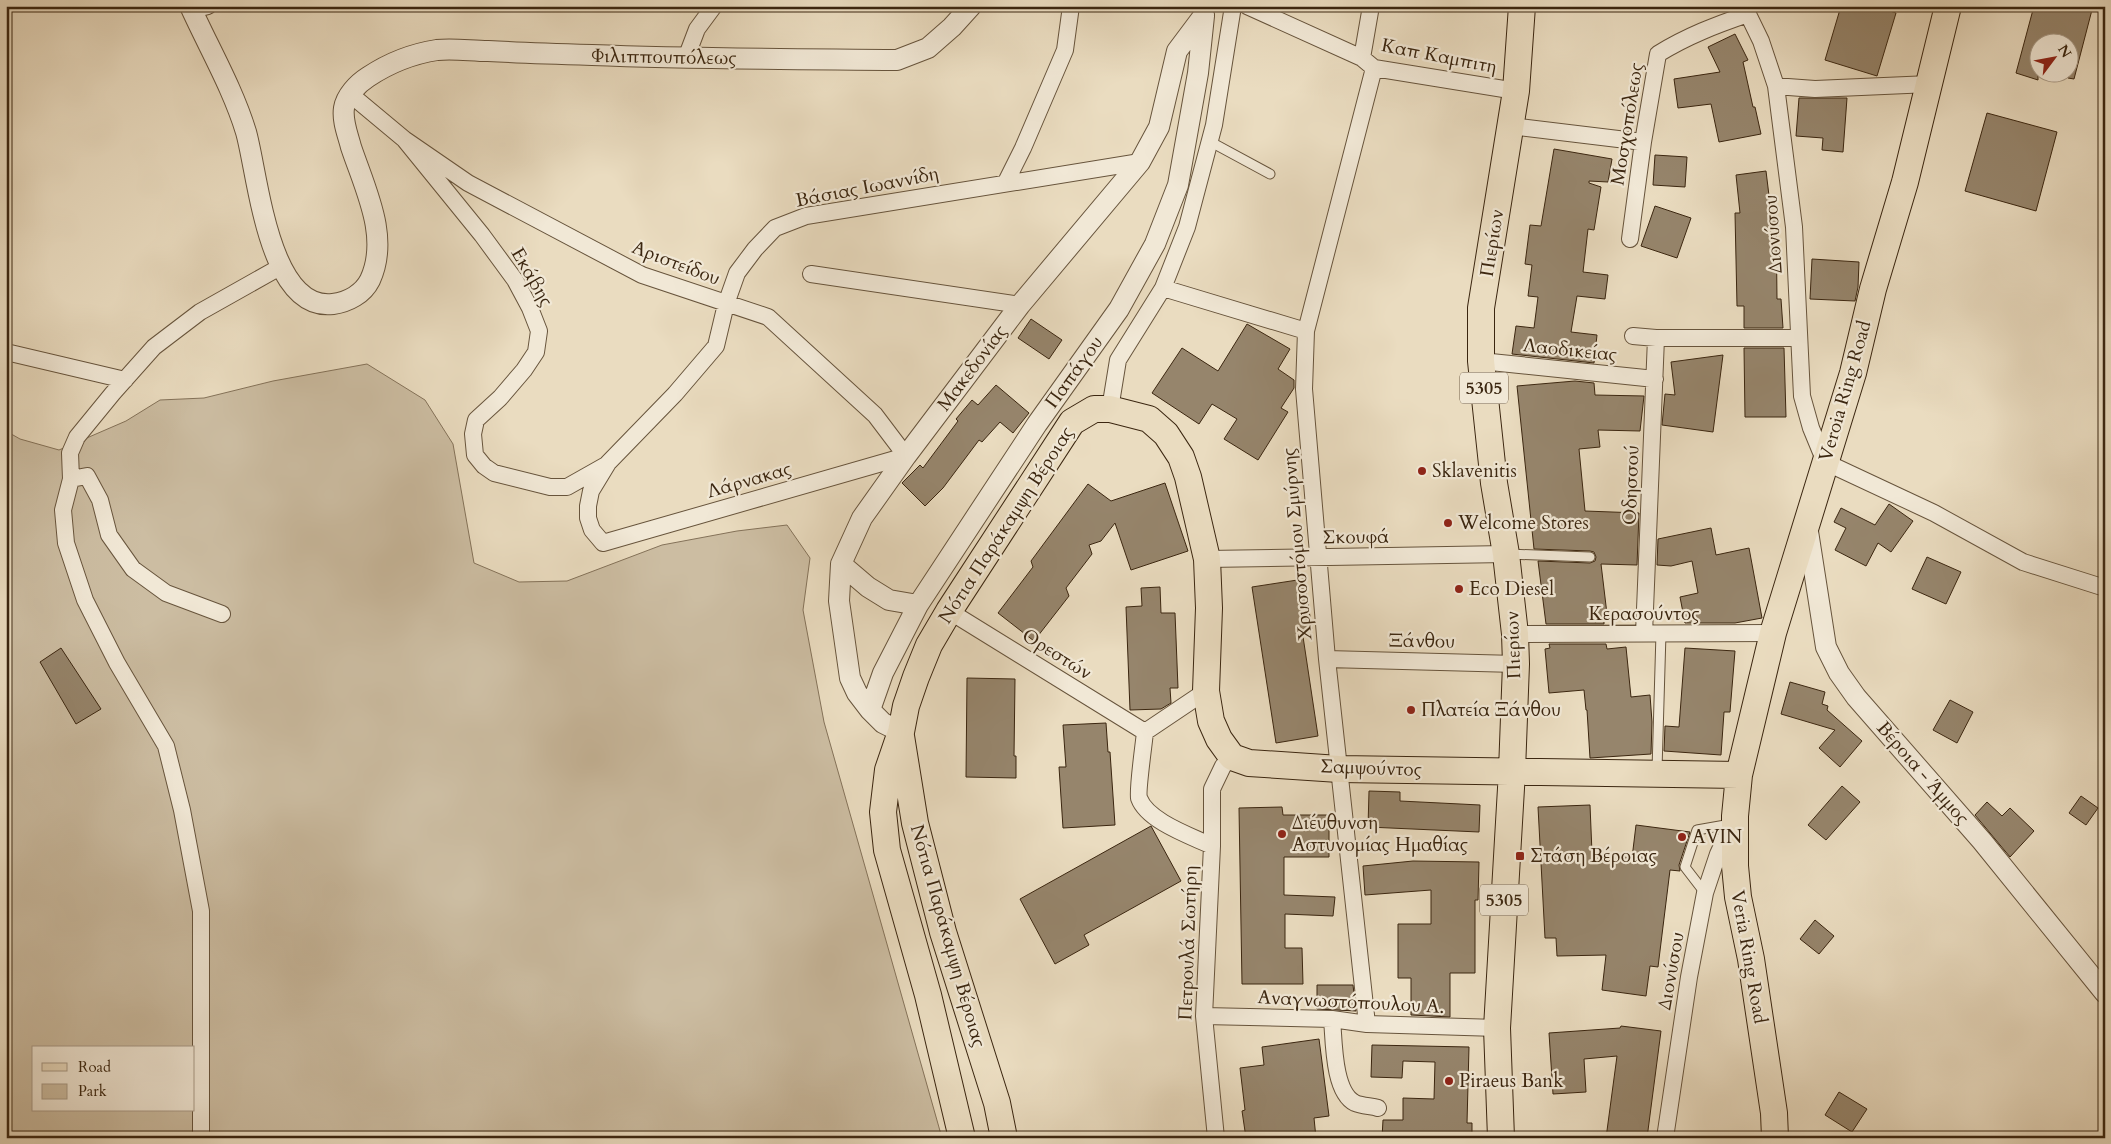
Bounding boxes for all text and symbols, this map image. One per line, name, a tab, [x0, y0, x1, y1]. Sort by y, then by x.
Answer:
street label: Καπ Καμπιτη	[1379, 32, 1499, 80]
north arrow	[2028, 32, 2078, 82]
text: N	[2053, 41, 2076, 62]
street label: Φιλιππουπόλεως	[591, 43, 737, 71]
street label: Μοσχοπόλεως	[1604, 61, 1650, 187]
street label: Βάσιας Ιωαννίδη	[793, 160, 941, 214]
street label: Διονύσου	[1757, 194, 1789, 274]
street label: Πιερίων	[1474, 207, 1510, 279]
street label: Αριστείδου	[628, 234, 724, 292]
street label: Εκάβης	[505, 243, 559, 311]
street label: Verοia Ring Road	[1812, 318, 1878, 464]
street label: Μακεδονίας	[931, 320, 1013, 416]
street label: Παπάγου	[1039, 331, 1109, 413]
street label: Λαοδικείας	[1522, 332, 1618, 368]
road number: 5305	[1460, 372, 1508, 403]
street label: Νότια Παράκαμψη Βέροιας	[932, 421, 1080, 629]
street label: Οδησσού	[1617, 445, 1645, 525]
street label: Χρυσοστόμου Σμύρνης	[1276, 447, 1318, 641]
street label: Λάρνακας	[704, 456, 794, 504]
place label: Sklavenitis	[1432, 458, 1517, 484]
marker: Sklavenitis	[1416, 465, 1428, 477]
place label: Welcome Stores	[1457, 510, 1589, 536]
marker: Welcome Stores	[1442, 517, 1454, 529]
street label: Σκουφά	[1322, 523, 1390, 551]
place label: Eco Diesel	[1469, 576, 1554, 602]
marker: Eco Diesel	[1453, 583, 1465, 595]
street label: Κερασούντος	[1589, 601, 1699, 627]
street label: Πιερίων	[1499, 611, 1527, 679]
street label: Ορεστών	[1017, 622, 1097, 686]
street label: Ξάνθου	[1389, 627, 1455, 655]
place label: Πλατεία Ξάνθου	[1421, 697, 1561, 723]
marker: Πλατεία Ξάνθου	[1405, 704, 1417, 716]
street label: Βέροια - Άμμος	[1871, 716, 1975, 830]
street label: Σαμψούντος	[1320, 753, 1422, 783]
place label: Διέυθυνση Αστυνομίας Ημαθίας	[1292, 810, 1468, 858]
street label: Νότια Παράκαμψη Βέροιας	[904, 822, 992, 1050]
place label: AVIN	[1692, 824, 1742, 850]
marker: Διέυθυνση Αστυνομίας Ημαθίας	[1276, 828, 1288, 840]
marker: AVIN	[1676, 831, 1688, 843]
place label: Στάση Βέροιας	[1530, 843, 1657, 869]
marker: Στάση Βέροιας	[1514, 850, 1526, 862]
street label: Πετρουλά Σωτήρη	[1172, 865, 1204, 1021]
road number: 5305	[1480, 884, 1528, 916]
street label: Veria Ring Road	[1724, 888, 1774, 1026]
street label: Διονύσου	[1651, 930, 1691, 1012]
street label: Αναγνωστόπουλου Α.	[1257, 984, 1445, 1020]
legend	[32, 1046, 195, 1112]
text: Road	[78, 1057, 111, 1077]
place label: Piraeus Bank	[1459, 1068, 1564, 1094]
marker: Piraeus Bank	[1443, 1075, 1455, 1087]
text: Park	[78, 1081, 107, 1101]

